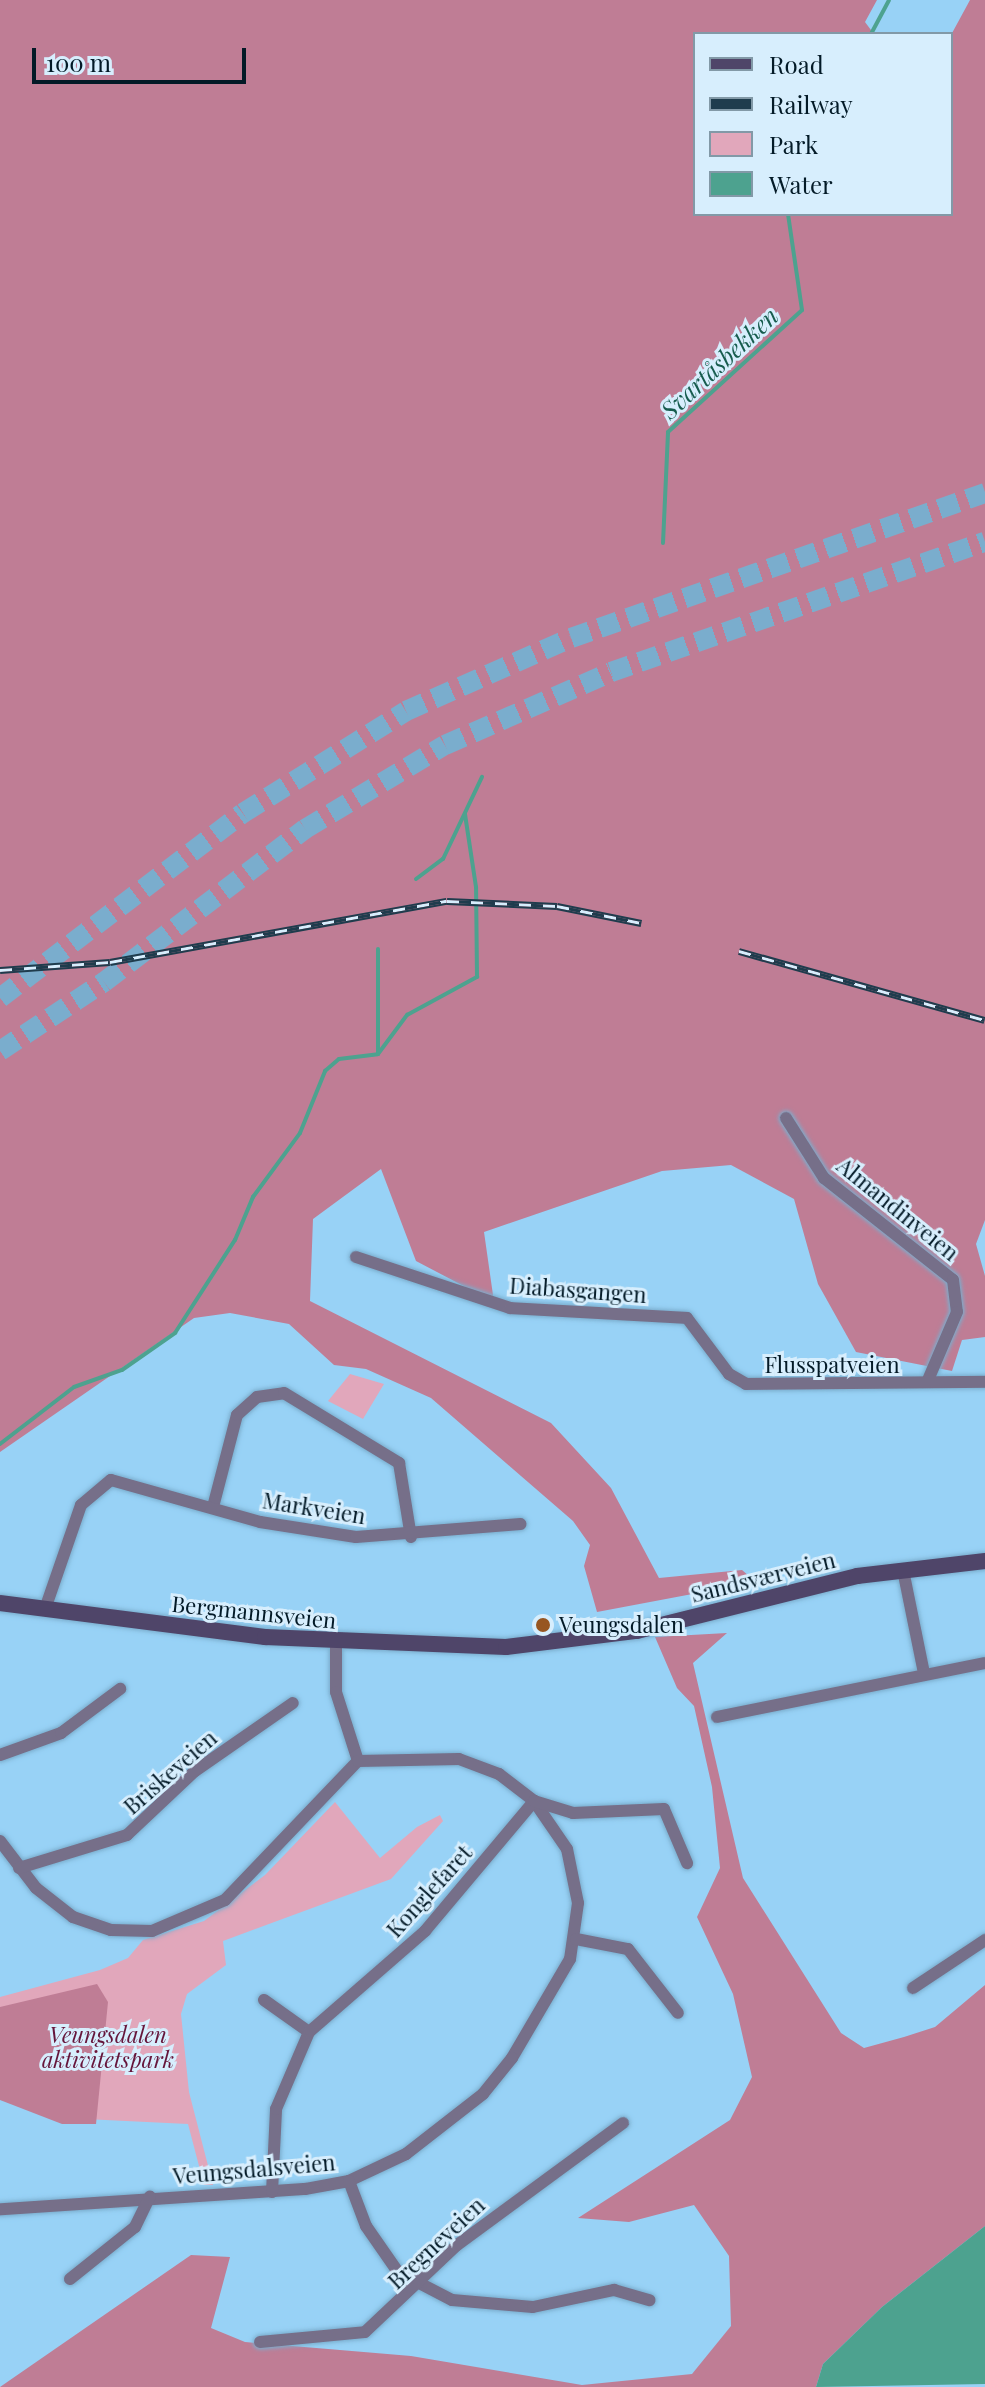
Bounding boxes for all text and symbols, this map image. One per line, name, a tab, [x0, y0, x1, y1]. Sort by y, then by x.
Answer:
scale bar	[36, 32, 250, 82]
legend	[693, 32, 953, 216]
text: 100 m	[46, 46, 111, 78]
text: Road	[769, 48, 824, 80]
text: Railway	[769, 88, 853, 120]
text: Park	[769, 128, 818, 160]
text: Water	[769, 168, 833, 200]
water label: Svartåsbekken	[654, 301, 784, 425]
street label: Almandinveien	[832, 1152, 964, 1266]
street label: Diabasgangen	[509, 1272, 647, 1308]
street label: Flusspatveien	[764, 1352, 900, 1378]
street label: Markveien	[261, 1487, 367, 1529]
street label: Sandsværveien	[688, 1546, 838, 1608]
street label: Bergmannsveien	[170, 1590, 338, 1634]
place label: Veungsdalen	[559, 1612, 684, 1638]
marker: Veungsdalen	[534, 1616, 552, 1634]
street label: Briskeveien	[118, 1724, 222, 1820]
street label: Konglefaret	[381, 1840, 477, 1942]
park label: Veungsdalen aktivitetspark	[42, 2021, 174, 2072]
street label: Veungsdalsveien	[172, 2149, 336, 2189]
street label: Bregneveien	[382, 2192, 490, 2294]

